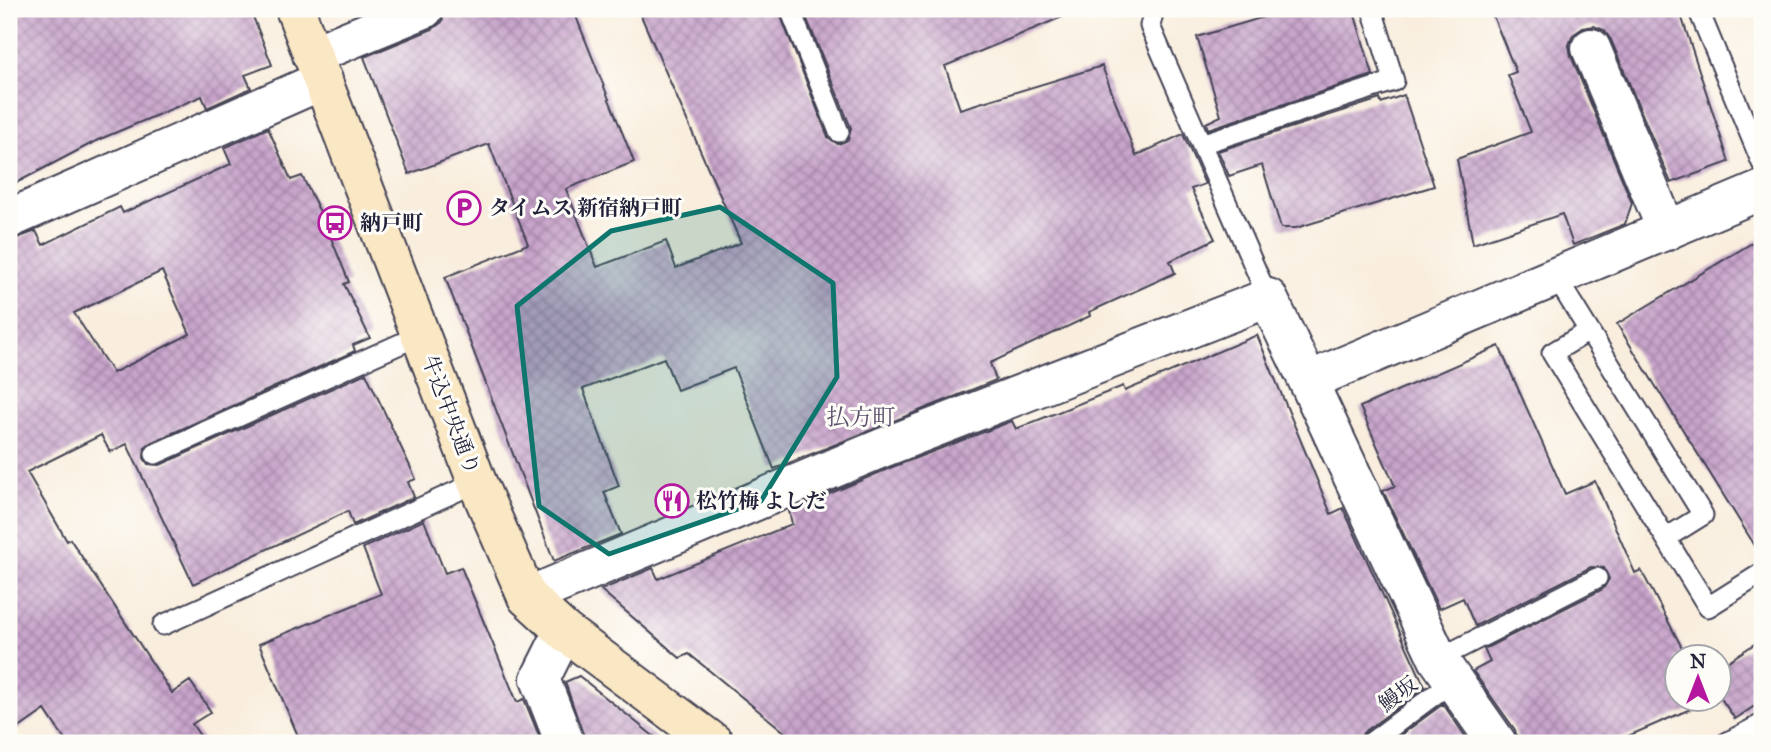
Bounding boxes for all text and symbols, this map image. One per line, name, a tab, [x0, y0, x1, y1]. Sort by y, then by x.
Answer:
parking icon: タイムス 新宿納戸町	[445, 189, 483, 227]
place label: タイムス 新宿納戸町	[489, 195, 682, 221]
bus stop icon: 納戸町	[316, 204, 354, 242]
place label: 納戸町	[360, 210, 423, 236]
street label: 牛込中央通り	[416, 352, 486, 478]
district label: 払方町	[827, 403, 896, 431]
restaurant icon: 松竹梅 よしだ	[653, 482, 691, 520]
place label: 松竹梅 よしだ	[696, 488, 827, 514]
north arrow	[1662, 644, 1732, 714]
text: N	[1690, 650, 1706, 673]
street label: 鰻坂	[1373, 671, 1423, 717]

